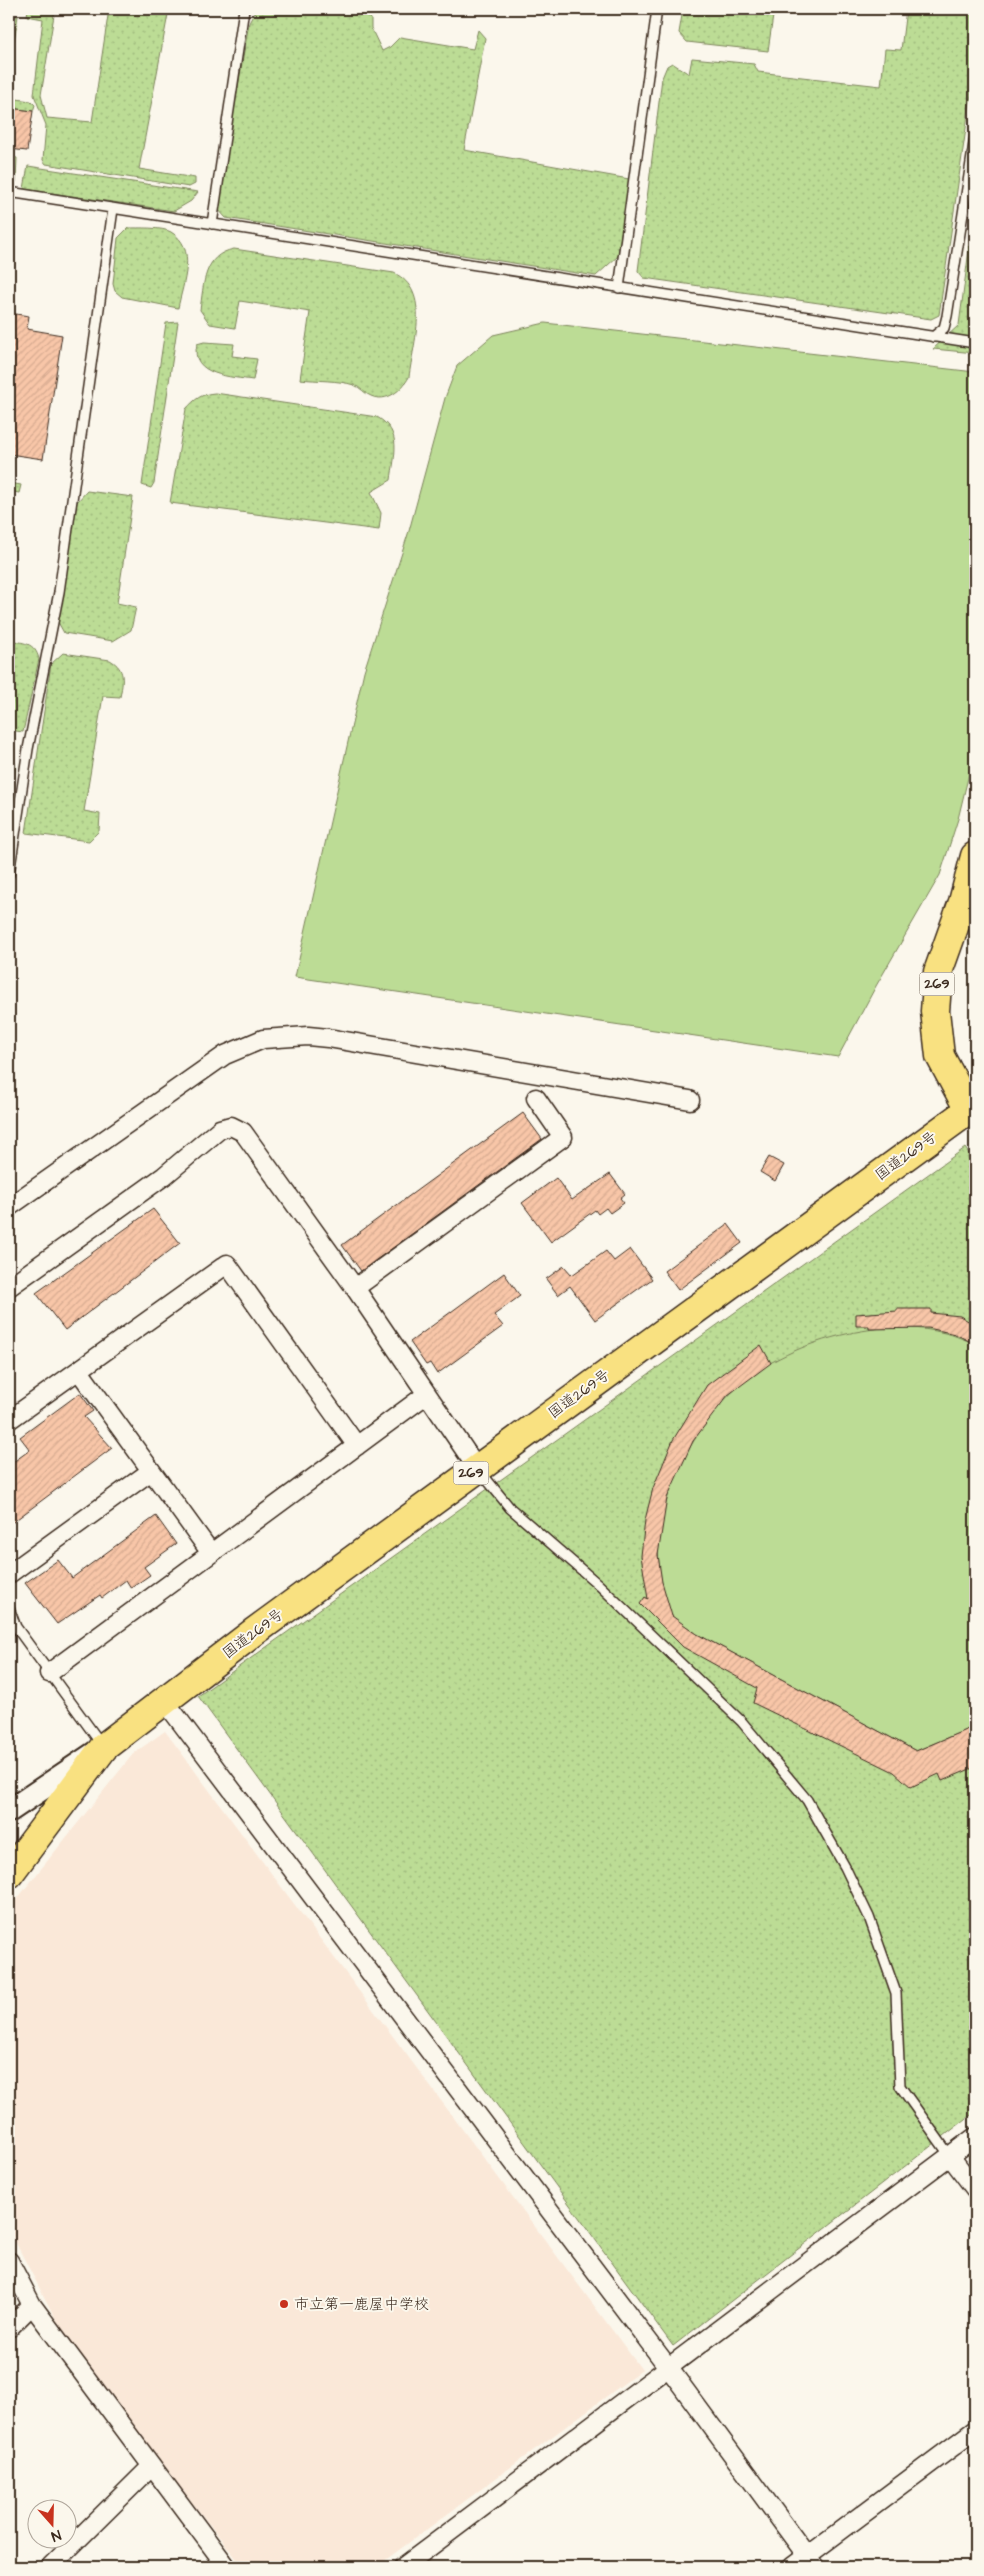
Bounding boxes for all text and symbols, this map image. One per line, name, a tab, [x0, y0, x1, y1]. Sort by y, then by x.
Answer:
road number: 269	[920, 972, 954, 996]
street label: 国道269号	[871, 1126, 941, 1186]
street label: 国道269号	[544, 1364, 614, 1424]
road number: 269	[454, 1462, 488, 1485]
street label: 国道269号	[218, 1604, 288, 1664]
place label: 市立第一鹿屋中学校	[294, 2294, 429, 2315]
marker: 市立第一鹿屋中学校	[278, 2298, 290, 2310]
north arrow	[28, 2498, 78, 2548]
text: N	[48, 2524, 64, 2546]

